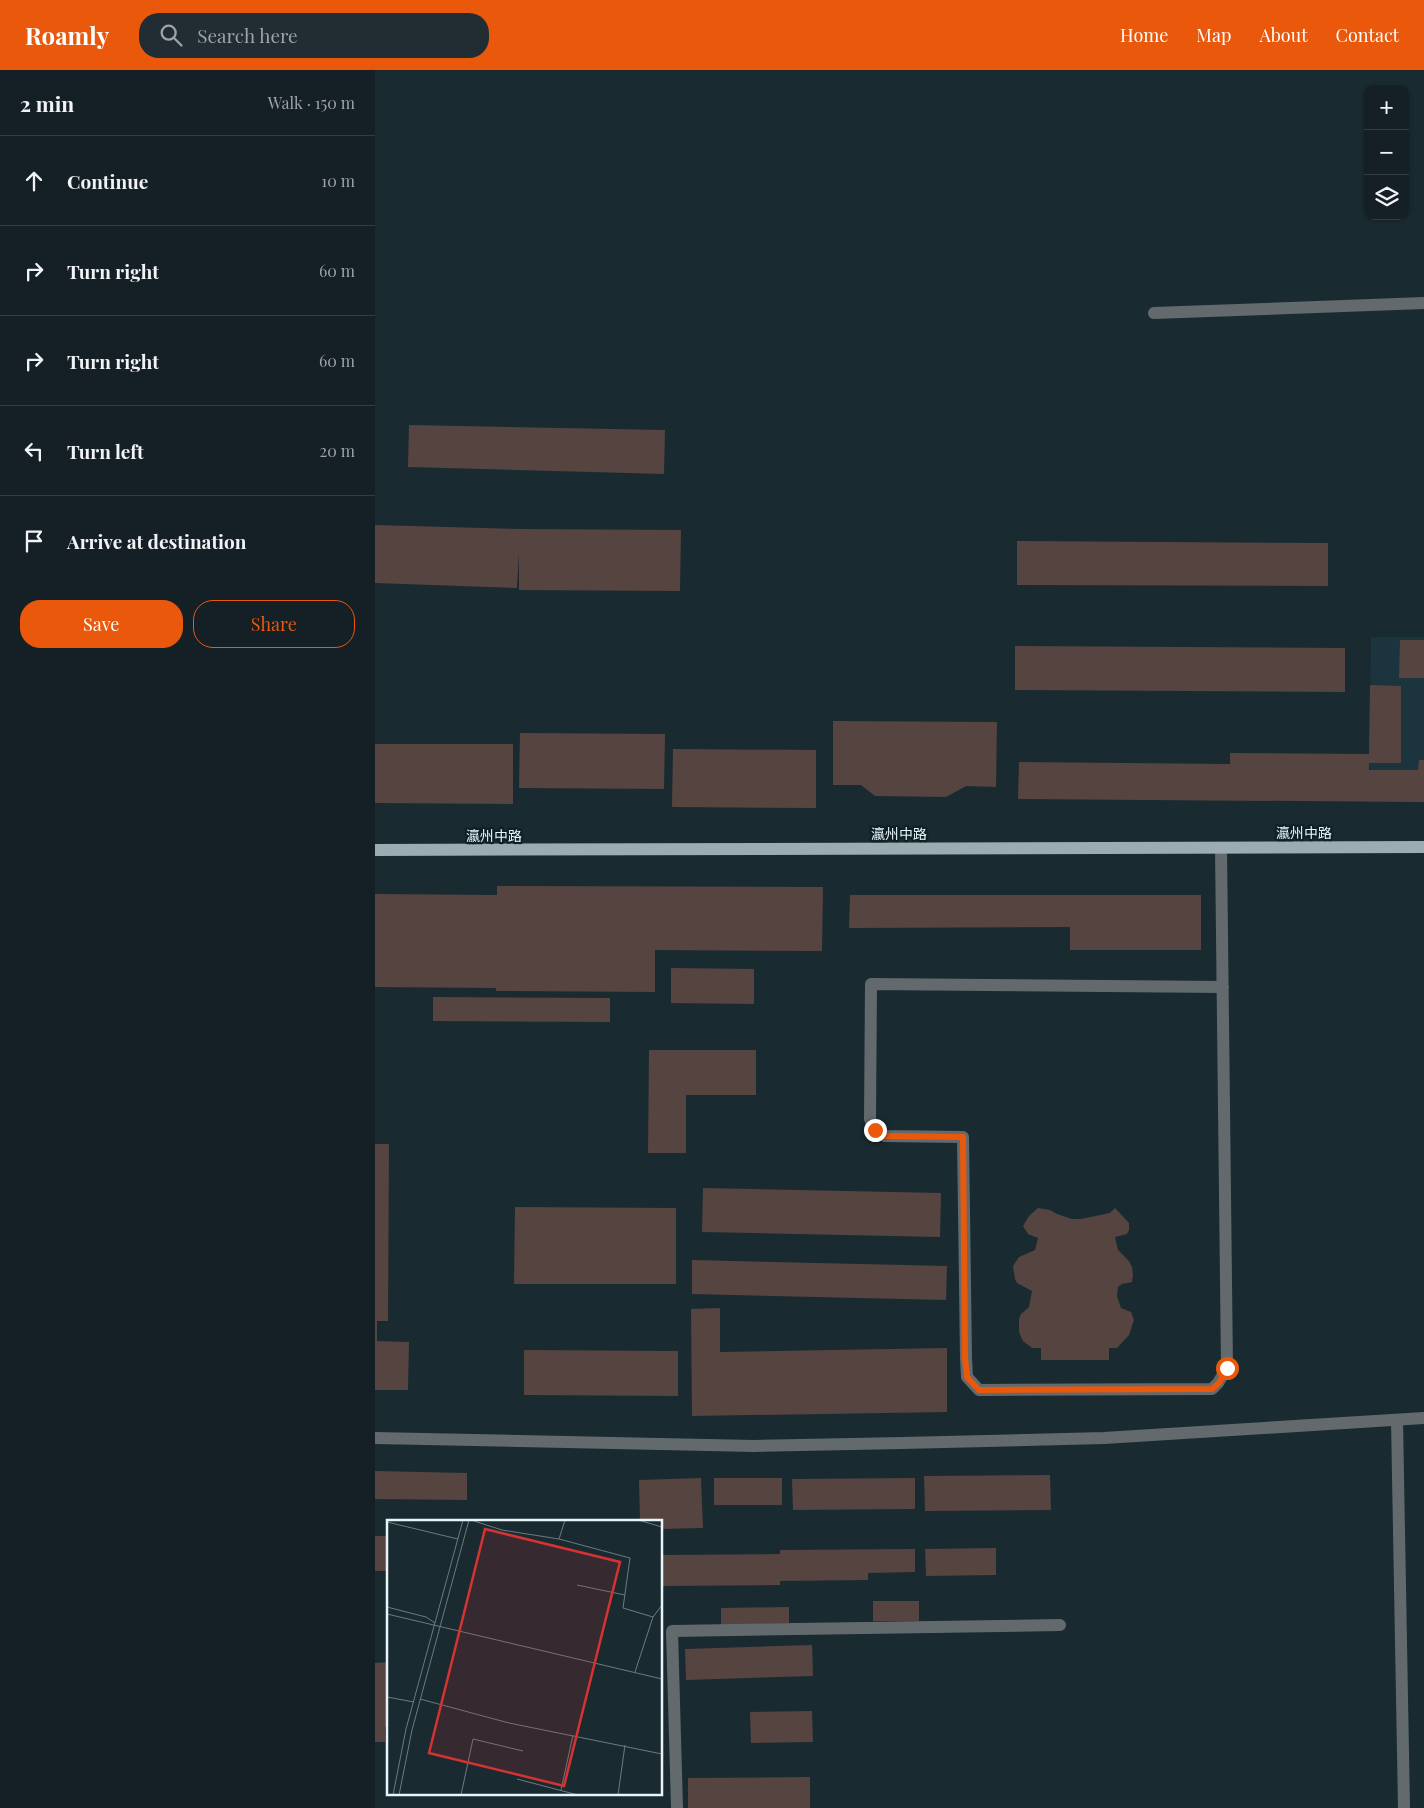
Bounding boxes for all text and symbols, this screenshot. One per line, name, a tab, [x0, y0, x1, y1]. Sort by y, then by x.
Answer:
search box	[139, 13, 489, 58]
text: Roamly	[25, 19, 109, 51]
icon: search	[157, 21, 185, 49]
text: Search here	[197, 22, 298, 48]
text: Home	[1120, 23, 1168, 47]
text: Map	[1196, 23, 1231, 47]
text: About	[1259, 23, 1308, 47]
text: Contact	[1336, 23, 1399, 47]
map controls	[1364, 85, 1409, 220]
button: +	[1364, 85, 1409, 130]
text: 2 min	[20, 89, 74, 117]
text: Walk · 150 m	[268, 92, 355, 113]
button: −	[1364, 130, 1409, 175]
icon: ahead	[20, 167, 48, 195]
text: Continue	[67, 168, 148, 194]
text: 10 m	[321, 170, 355, 191]
button: layers	[1364, 175, 1409, 220]
icon: right	[20, 257, 48, 285]
text: Turn right	[67, 258, 159, 284]
text: 60 m	[319, 260, 355, 281]
icon: right	[20, 347, 48, 375]
text: Turn right	[67, 348, 159, 374]
text: 60 m	[319, 350, 355, 371]
icon: left	[20, 437, 48, 465]
text: Turn left	[67, 438, 144, 464]
text: 20 m	[320, 440, 355, 461]
icon: arrive	[20, 527, 48, 555]
text: Arrive at destination	[67, 528, 247, 554]
button: Save	[20, 600, 183, 648]
button: Share	[193, 600, 355, 648]
street label: 瀛州中路	[1276, 823, 1332, 842]
street label: 瀛州中路	[871, 824, 927, 843]
street label: 瀛州中路	[466, 826, 522, 845]
route end	[864, 1119, 887, 1142]
route start	[1216, 1357, 1239, 1380]
inset map	[387, 1520, 663, 1796]

